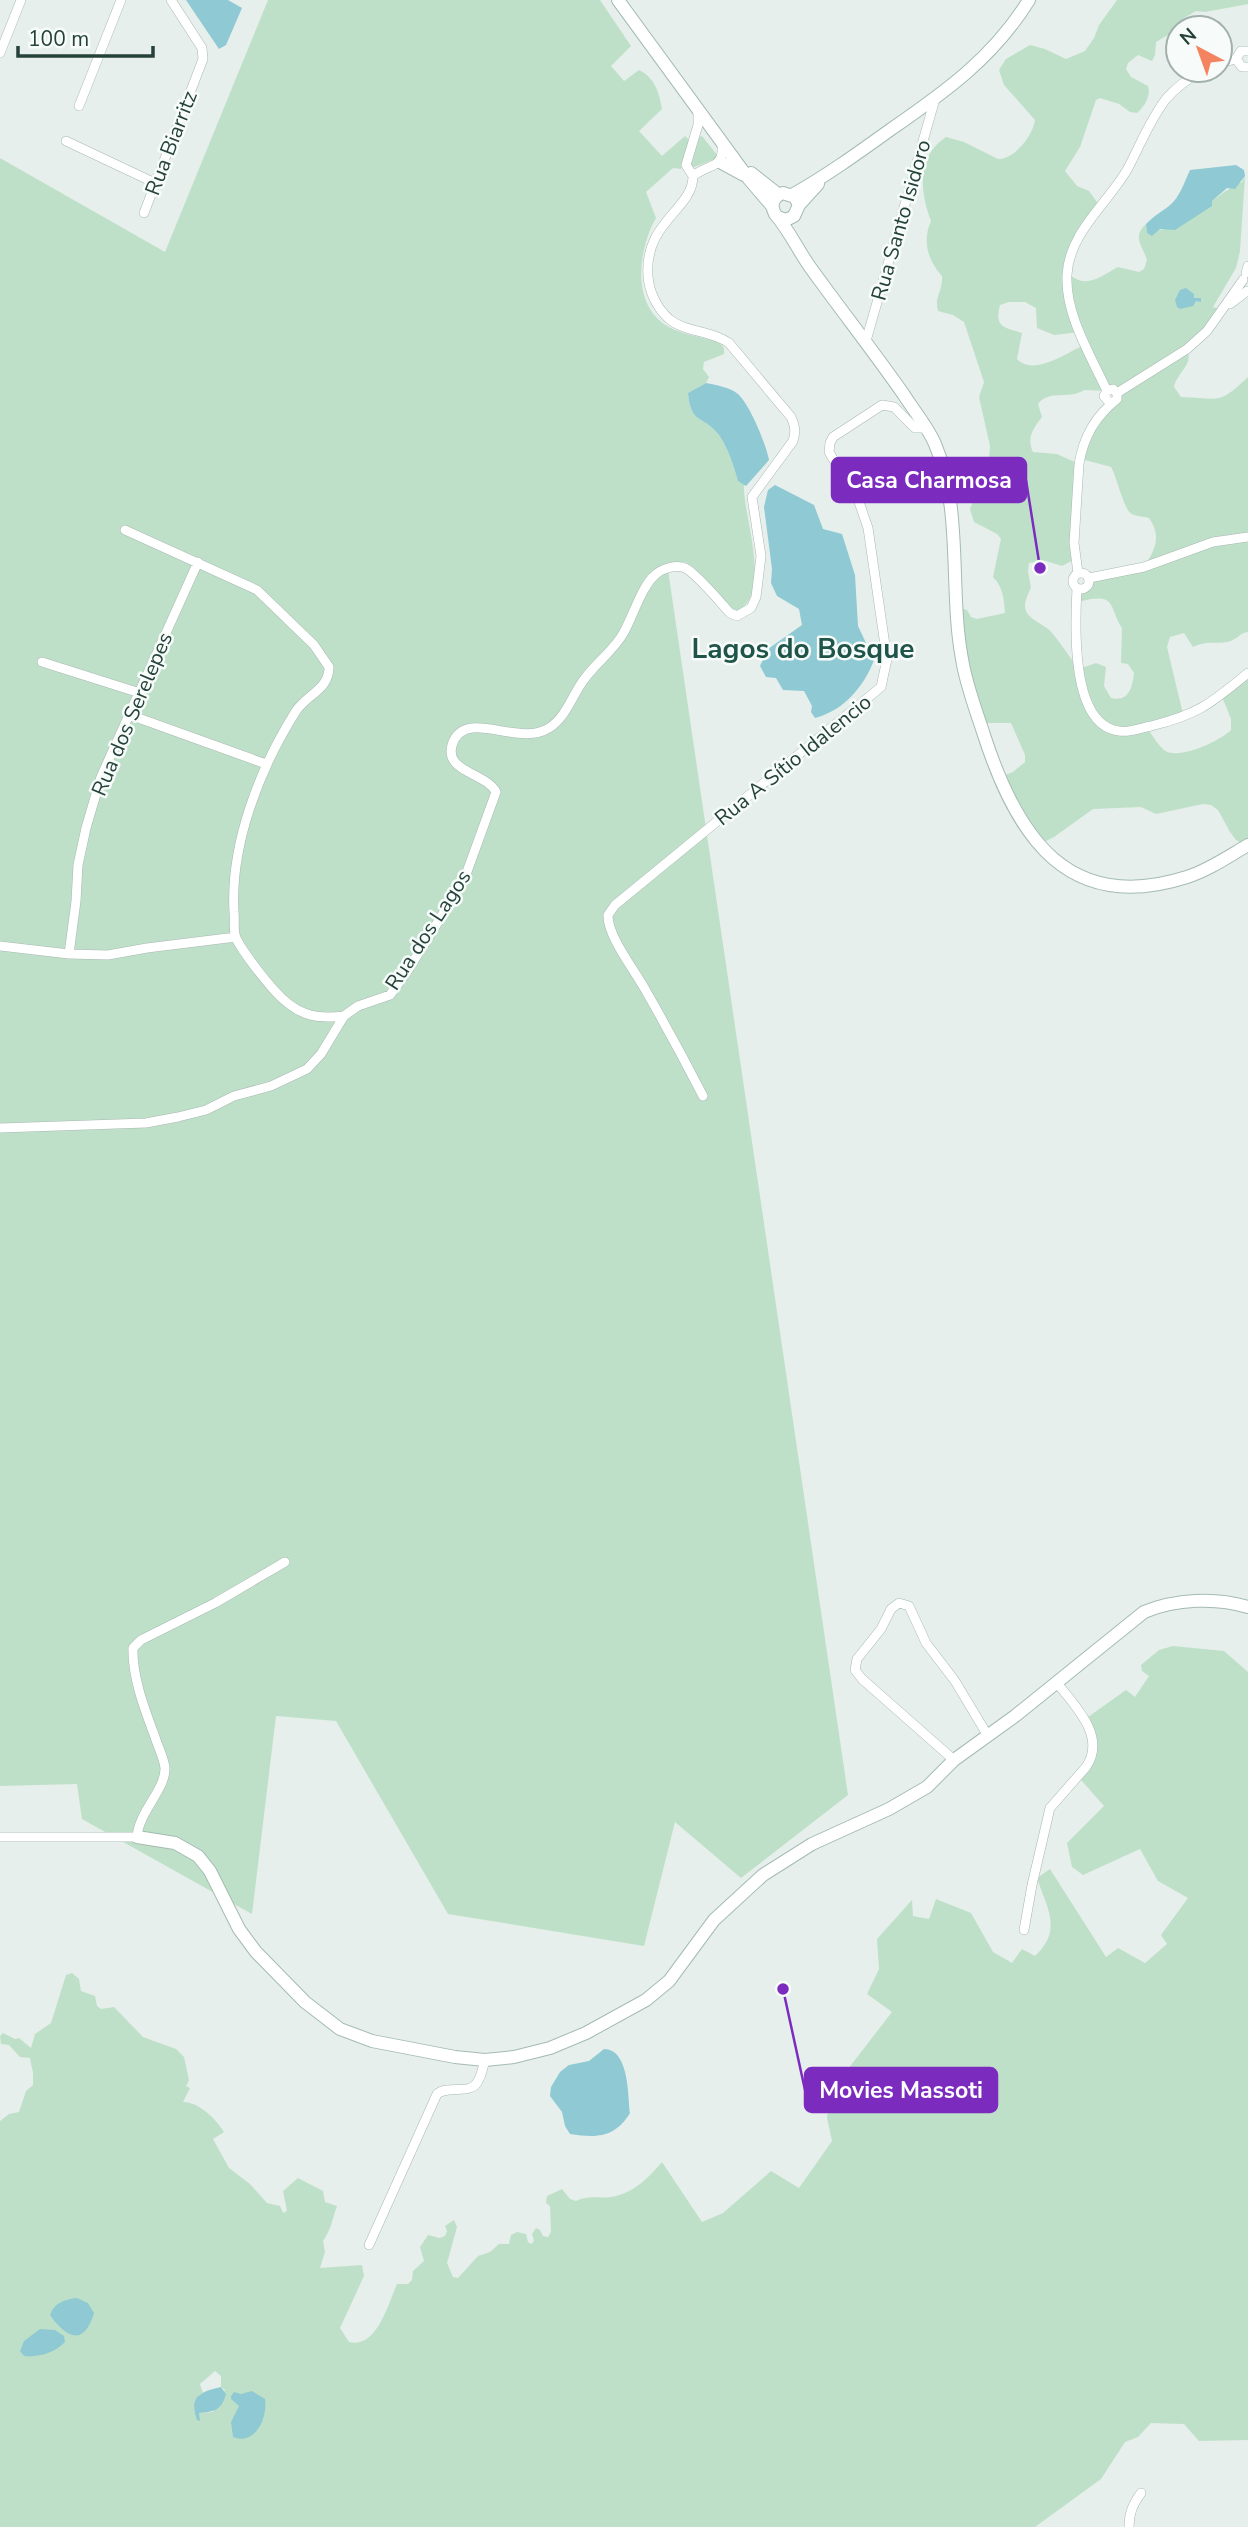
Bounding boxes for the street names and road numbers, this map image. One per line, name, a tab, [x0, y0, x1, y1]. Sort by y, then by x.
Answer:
street label: Rua Biarritz	[138, 87, 204, 199]
street label: Rua Santo Isidoro	[865, 136, 937, 304]
street label: Rua dos Serelepes	[85, 628, 179, 800]
street label: Rua A Sítio Idalencio	[709, 688, 877, 832]
street label: Rua dos Lagos	[379, 864, 477, 996]

